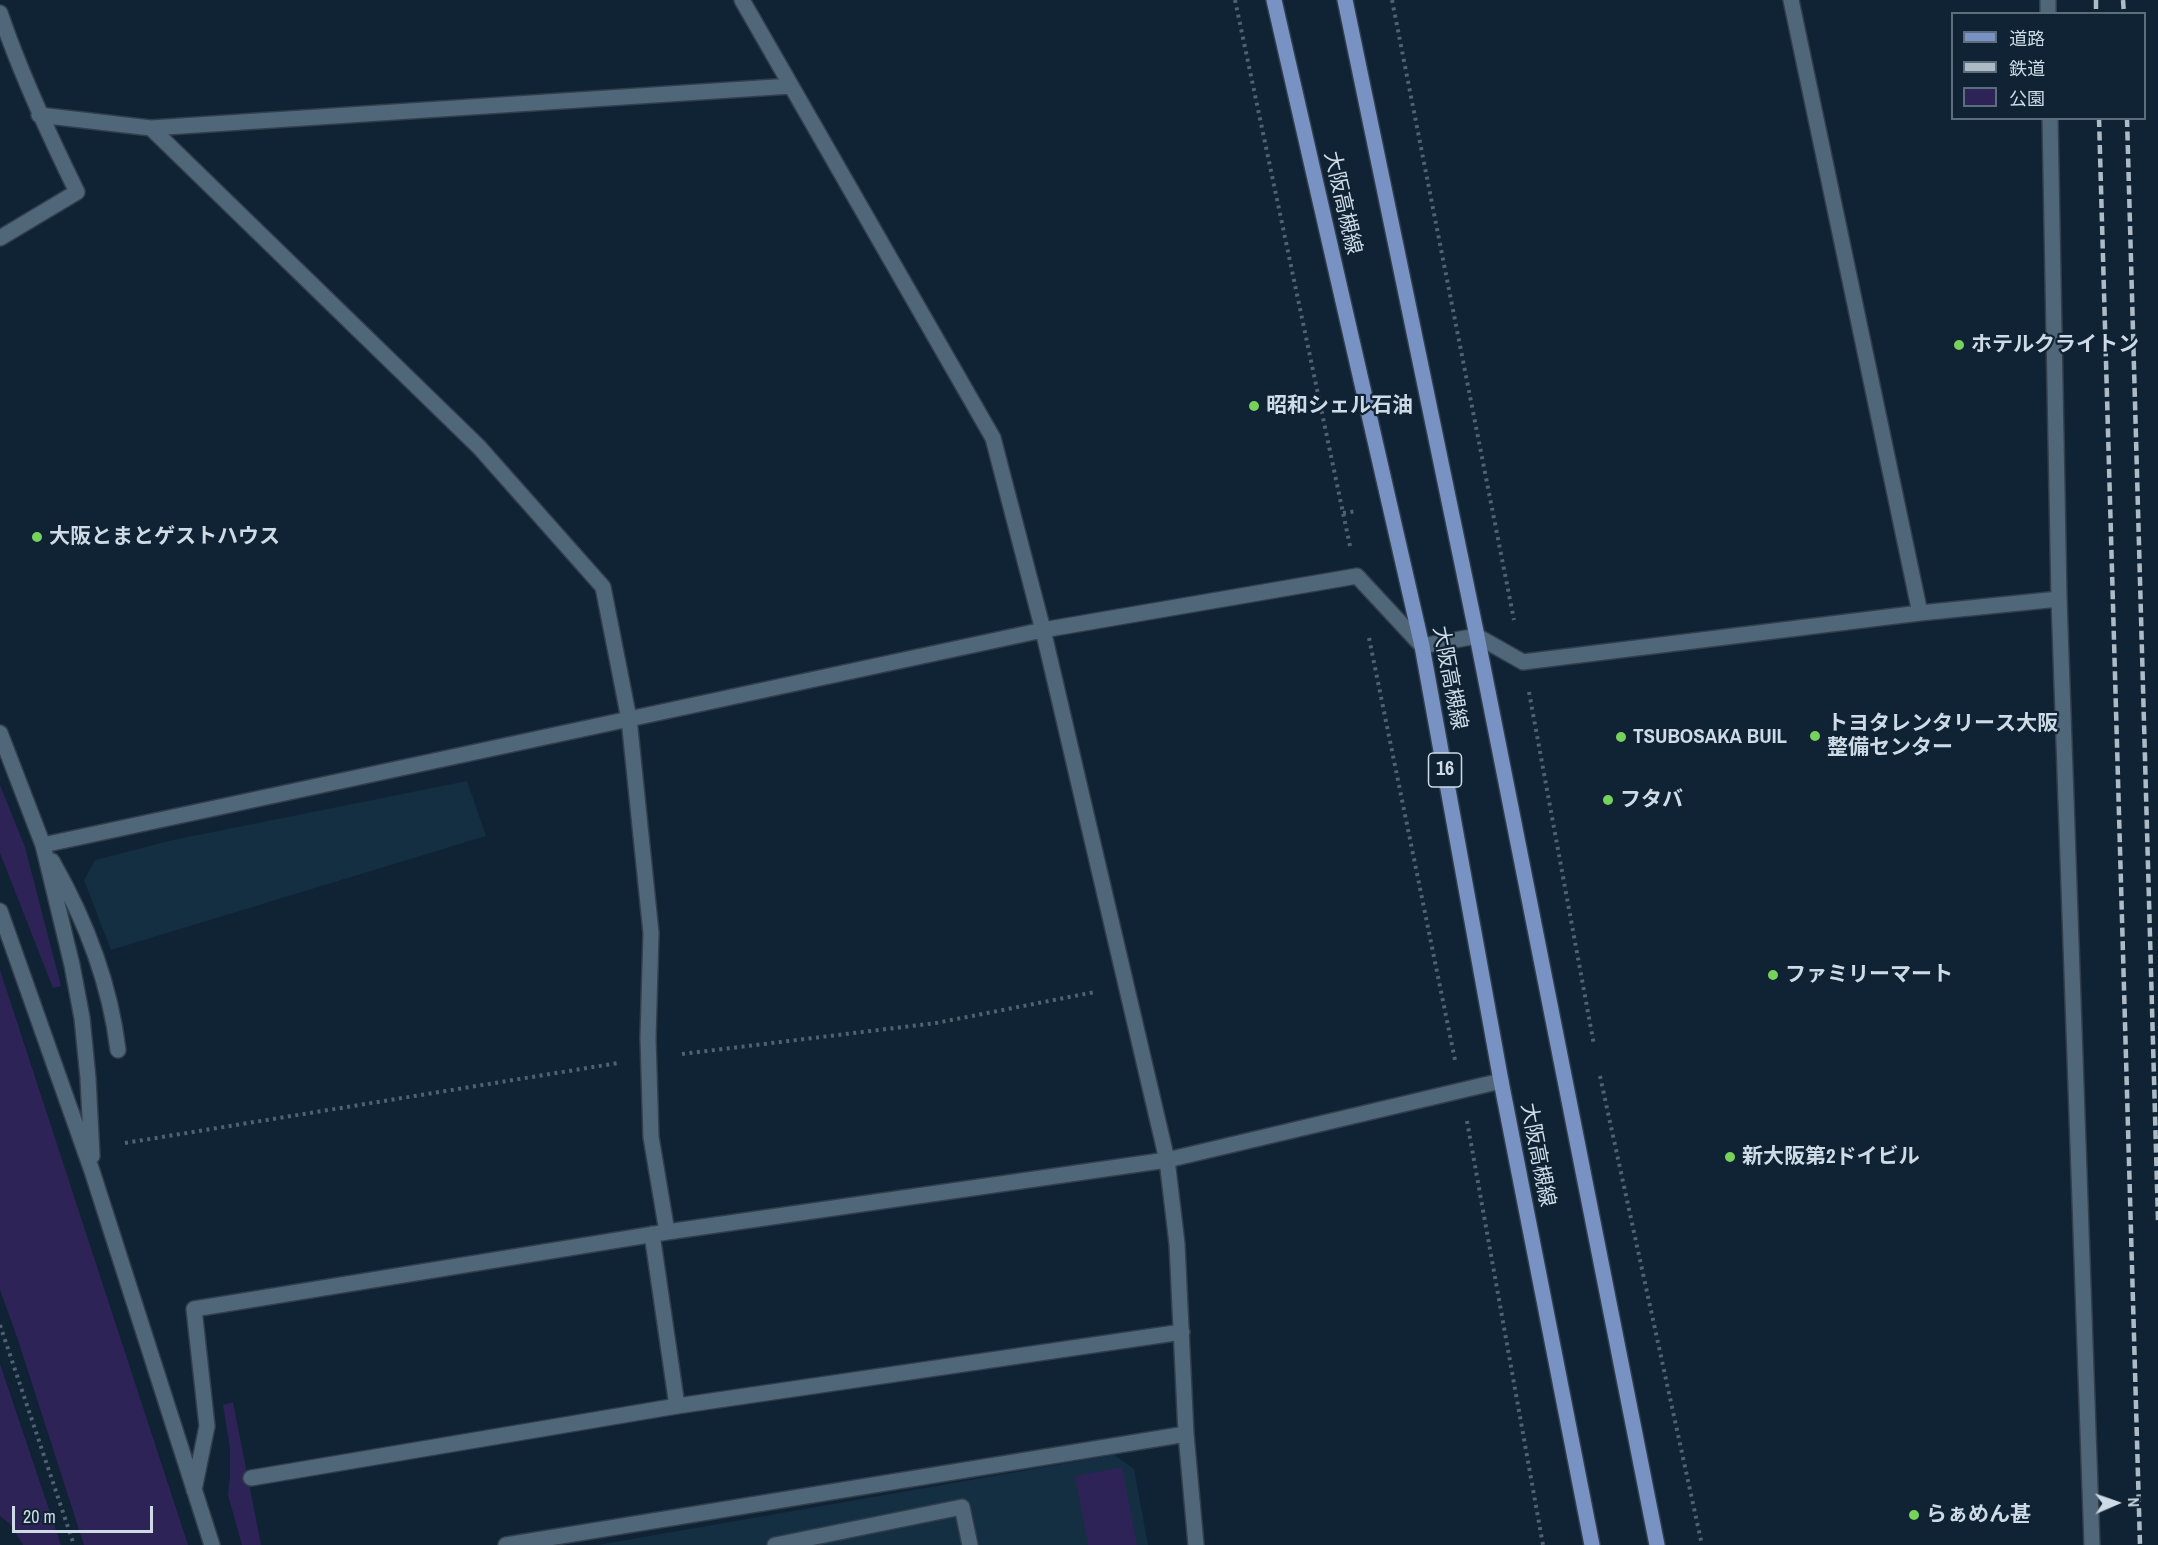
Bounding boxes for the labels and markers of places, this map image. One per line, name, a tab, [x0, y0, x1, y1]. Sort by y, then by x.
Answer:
place label: ホテルクライトン	[1971, 332, 2139, 358]
marker: ホテルクライトン	[1952, 338, 1966, 352]
place label: 昭和シェル石油	[1266, 393, 1413, 419]
marker: 昭和シェル石油	[1247, 399, 1261, 413]
place label: 大阪とまとゲストハウス	[49, 524, 280, 550]
marker: 大阪とまとゲストハウス	[30, 530, 44, 544]
place label: トヨタレンタリース大阪 整備センター	[1827, 711, 2058, 761]
place label: TSUBOSAKA BUIL	[1633, 724, 1787, 750]
marker: トヨタレンタリース大阪 整備センター	[1808, 729, 1822, 743]
marker: TSUBOSAKA BUIL	[1614, 730, 1628, 744]
place label: フタバ	[1620, 787, 1683, 813]
marker: フタバ	[1601, 793, 1615, 807]
place label: ファミリーマート	[1785, 962, 1953, 988]
marker: ファミリーマート	[1766, 968, 1780, 982]
place label: 新大阪第2ドイビル	[1742, 1144, 1920, 1170]
marker: 新大阪第2ドイビル	[1723, 1150, 1737, 1164]
place label: らぁめん甚	[1926, 1502, 2031, 1528]
marker: らぁめん甚	[1907, 1508, 1921, 1522]

